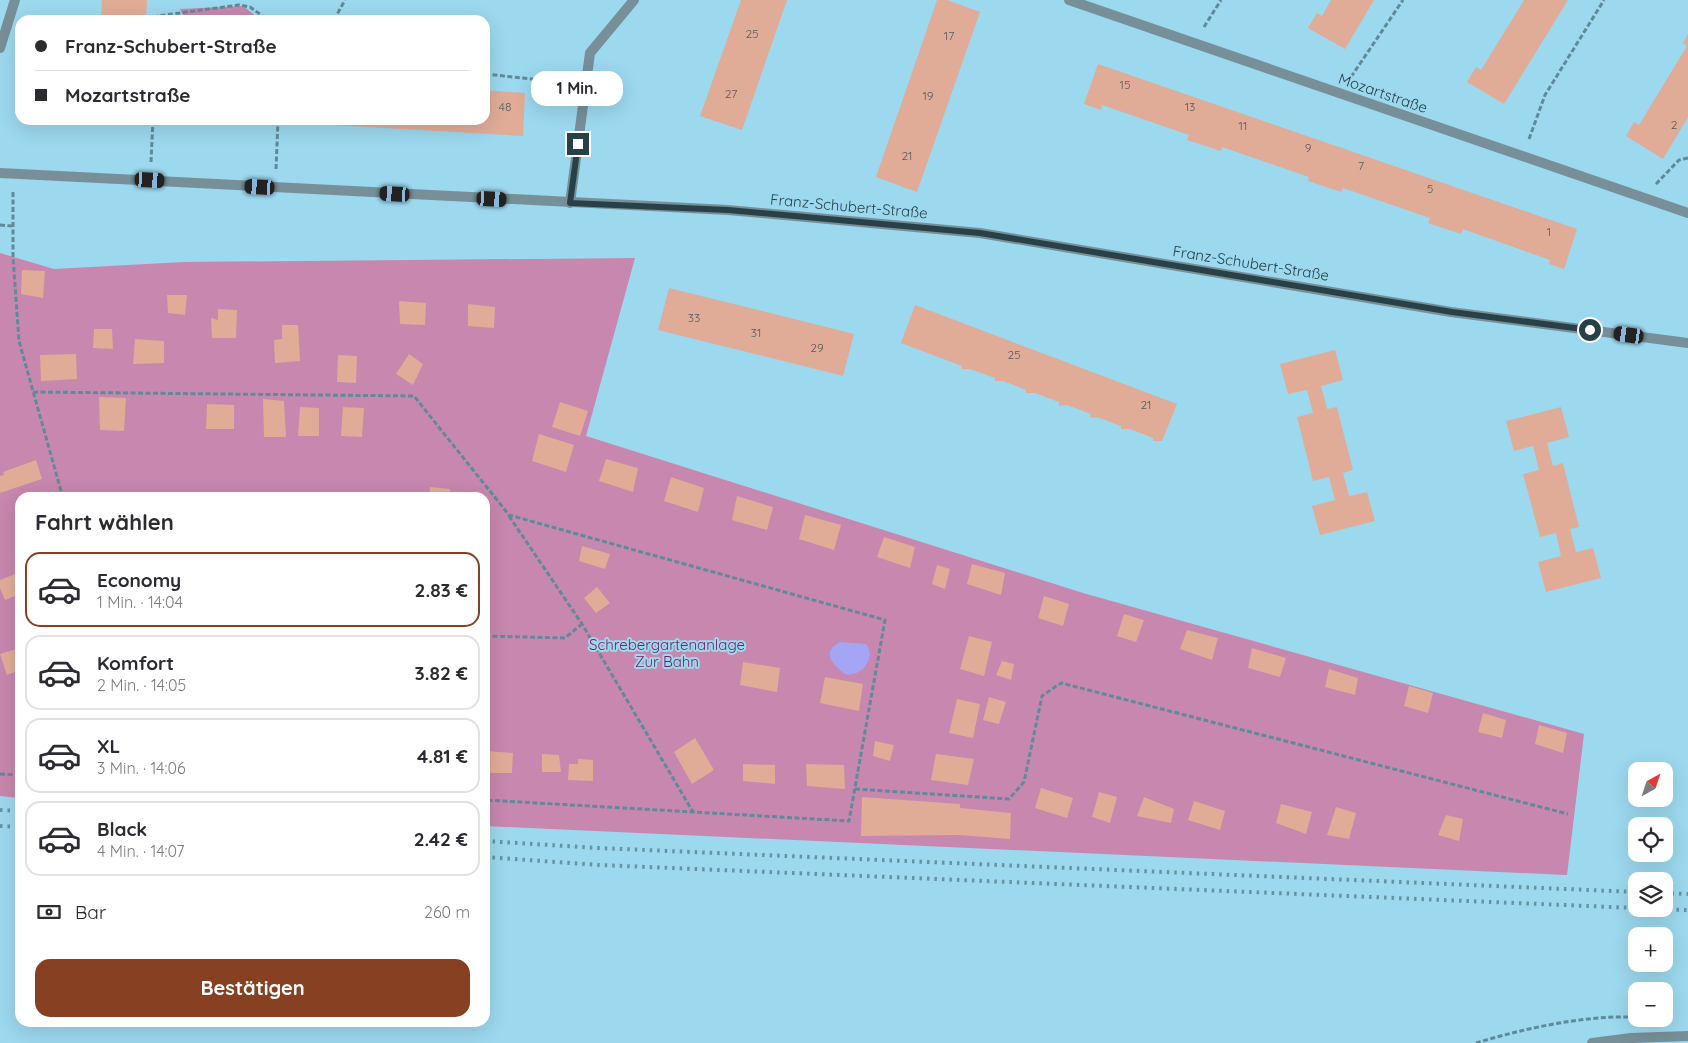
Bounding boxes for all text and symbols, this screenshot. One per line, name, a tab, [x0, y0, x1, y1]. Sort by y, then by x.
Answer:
house number: 25	[745, 26, 759, 41]
house number: 17	[944, 28, 954, 43]
text: Franz-Schubert-Straße	[65, 34, 277, 58]
street label: Mozartstraße	[1336, 69, 1430, 117]
callout: 1 Min.	[532, 72, 624, 106]
house number: 15	[1120, 77, 1130, 92]
text: 1 Min.	[556, 78, 598, 98]
text: Mozartstraße	[65, 83, 191, 107]
house number: 27	[725, 86, 737, 101]
house number: 19	[922, 88, 934, 103]
house number: 48	[499, 99, 511, 114]
house number: 13	[1185, 99, 1195, 114]
house number: 2	[1671, 117, 1678, 132]
house number: 11	[1239, 118, 1247, 133]
route end	[567, 133, 589, 155]
house number: 9	[1305, 140, 1312, 155]
house number: 21	[901, 148, 913, 163]
house number: 7	[1358, 158, 1364, 173]
car	[134, 172, 165, 188]
car	[244, 179, 275, 195]
house number: 5	[1427, 181, 1433, 196]
car	[379, 186, 410, 202]
street label: Franz-Schubert-Straße	[769, 190, 929, 222]
car	[476, 191, 507, 207]
house number: 1	[1547, 224, 1551, 239]
street label: Franz-Schubert-Straße	[1171, 241, 1331, 285]
house number: 33	[688, 310, 700, 325]
route start	[1579, 319, 1601, 341]
house number: 31	[751, 325, 761, 340]
car	[1613, 325, 1644, 345]
house number: 29	[810, 340, 824, 355]
house number: 25	[1007, 347, 1021, 362]
house number: 21	[1140, 397, 1152, 412]
text: Fahrt wählen	[35, 508, 174, 536]
icon: car	[37, 567, 82, 612]
text: Economy	[97, 568, 181, 592]
text: 2.83 €	[415, 578, 468, 602]
text: 1 Min. · 14:04	[97, 592, 183, 612]
park label: Schrebergartenanlage Zur Bahn	[589, 635, 745, 671]
icon: car	[37, 650, 82, 695]
text: Komfort	[97, 651, 174, 675]
text: 3.82 €	[415, 661, 468, 685]
text: 2 Min. · 14:05	[97, 675, 186, 695]
icon: car	[37, 733, 82, 778]
text: XL	[97, 734, 120, 758]
text: 4.81 €	[417, 744, 468, 768]
text: 3 Min. · 14:06	[97, 758, 186, 778]
north arrow	[1628, 762, 1672, 808]
map controls	[1628, 762, 1673, 1027]
icon: car	[37, 816, 82, 861]
text: Black	[97, 817, 147, 841]
button: locate	[1628, 817, 1673, 862]
text: 2.42 €	[414, 827, 468, 851]
text: 4 Min. · 14:07	[97, 841, 184, 861]
button: layers	[1628, 872, 1673, 917]
icon: cash	[35, 898, 63, 926]
text: Bar	[75, 900, 106, 924]
text: 260 m	[424, 902, 470, 922]
button: +	[1628, 927, 1673, 972]
button: Bestätigen	[35, 959, 470, 1017]
button: −	[1628, 982, 1673, 1027]

